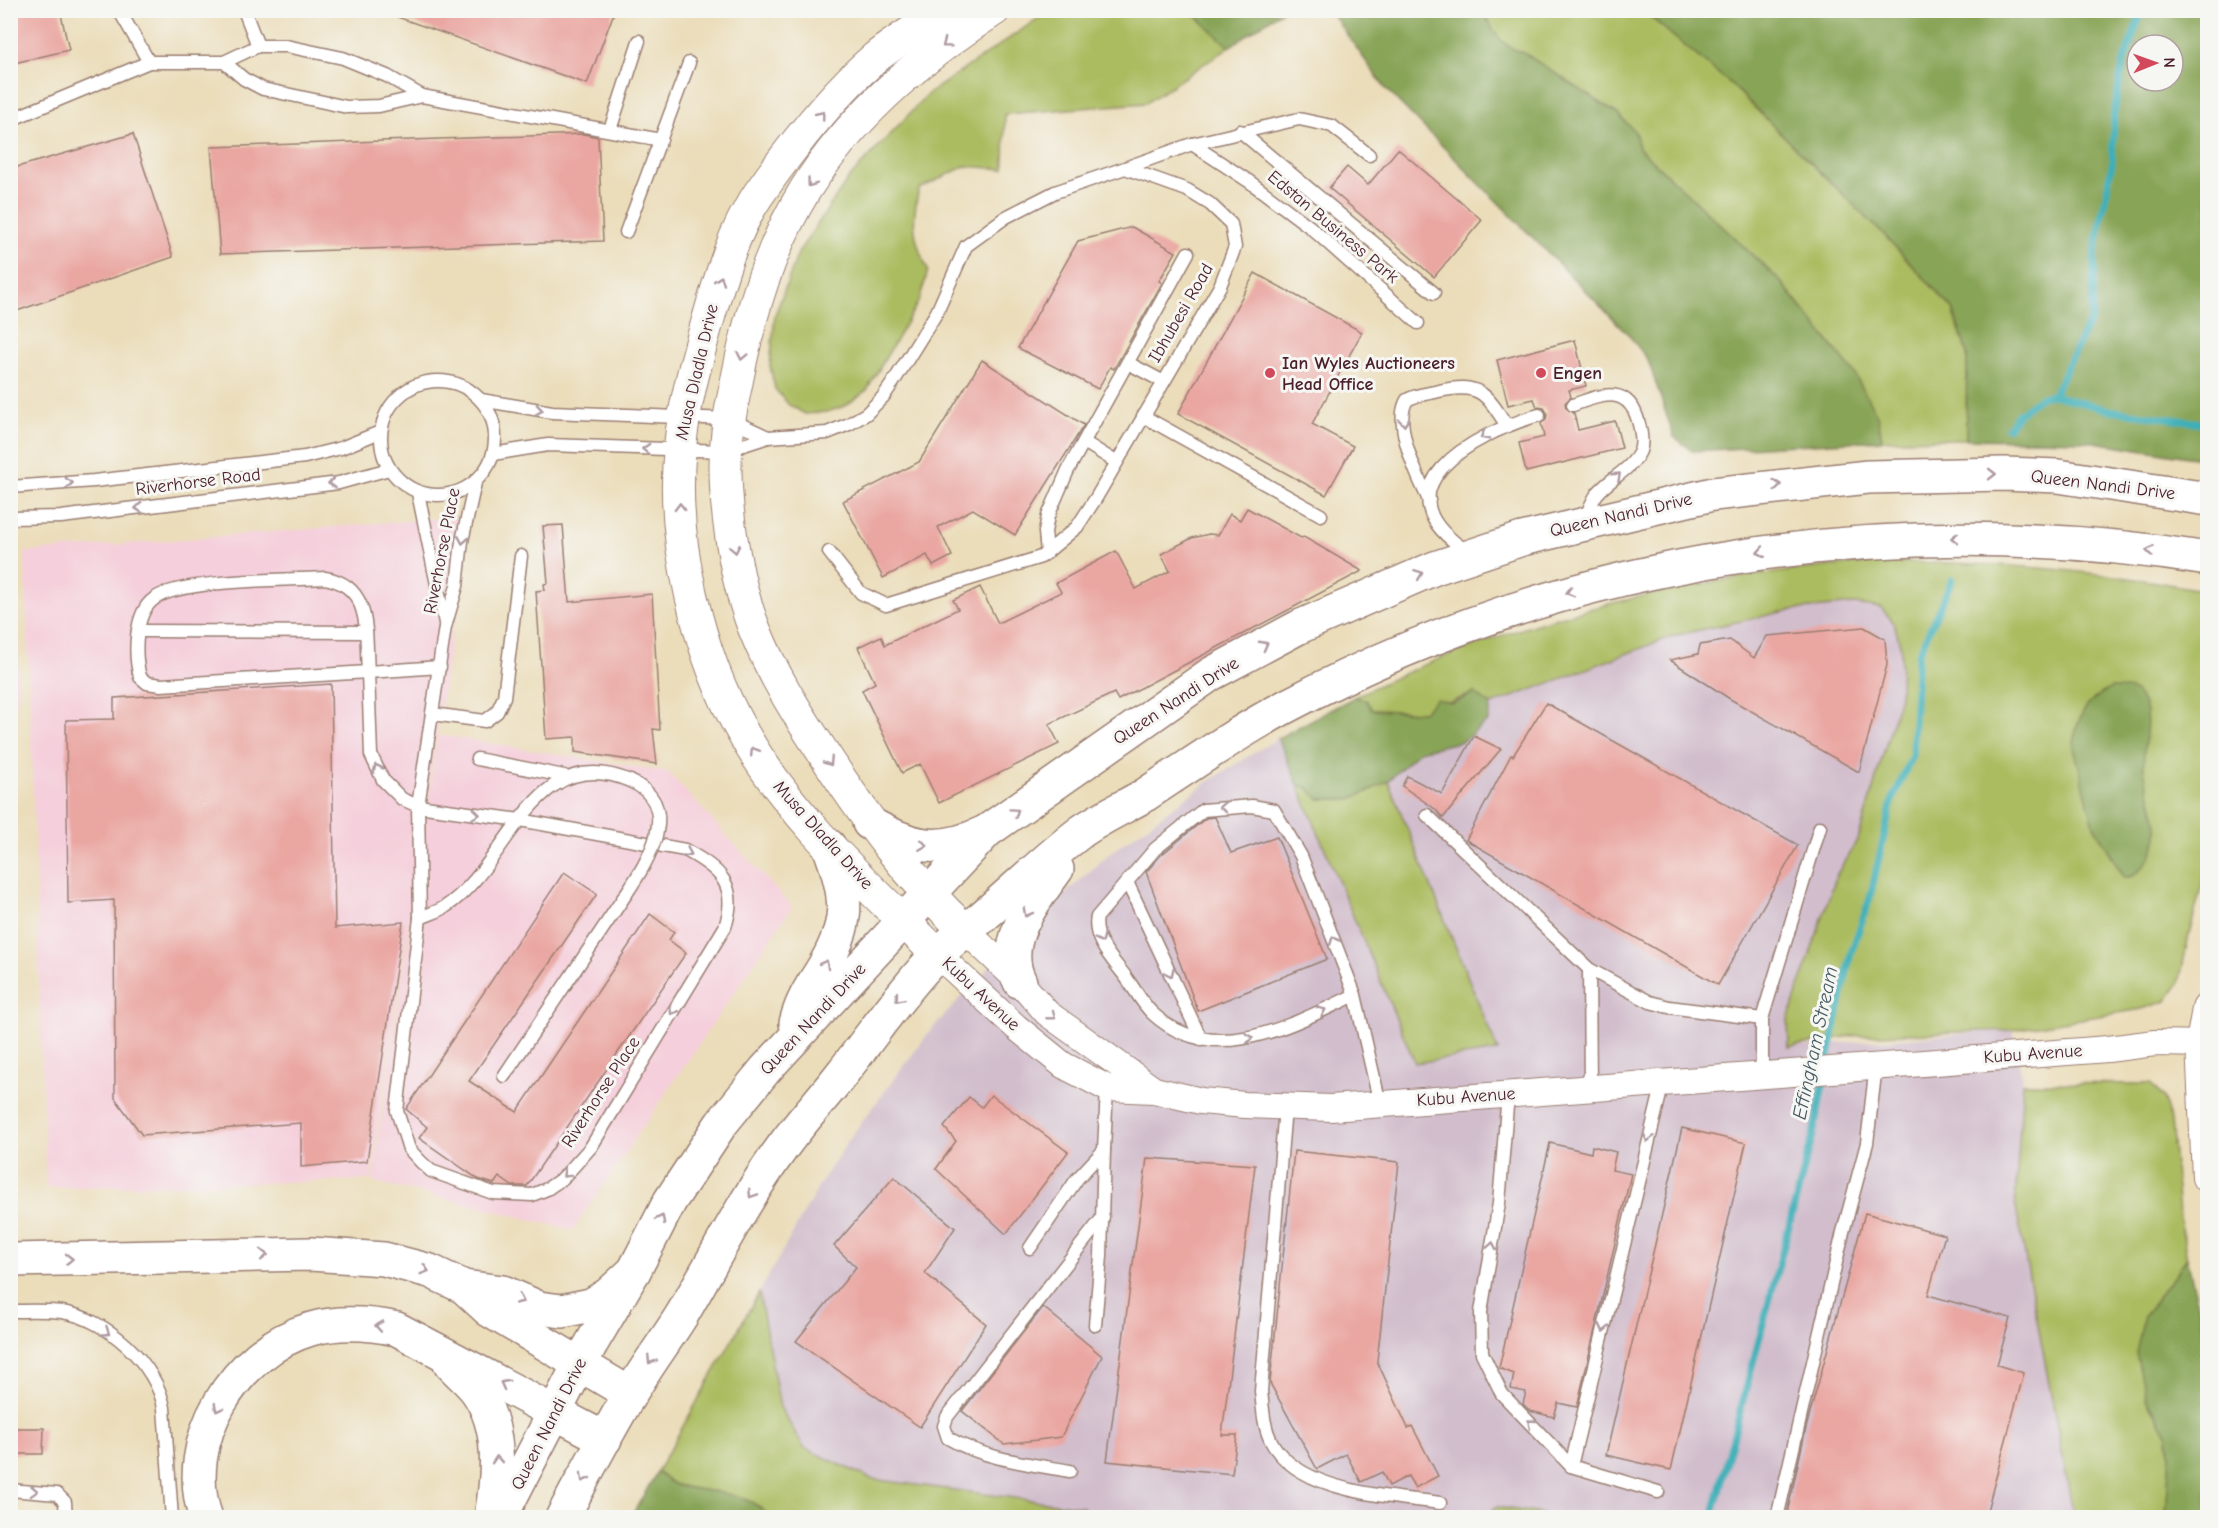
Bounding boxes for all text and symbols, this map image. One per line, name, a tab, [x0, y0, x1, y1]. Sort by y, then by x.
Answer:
north arrow	[2125, 33, 2185, 93]
one-way arrow	[942, 37, 953, 48]
text: N	[2160, 57, 2178, 68]
one-way arrow	[814, 110, 825, 121]
street label: Edstan Business Park	[1263, 166, 1403, 288]
one-way arrow	[807, 176, 818, 187]
street label: Ibhubesi Road	[1144, 260, 1218, 366]
one-way arrow	[713, 275, 726, 286]
street label: Musa Dladla Drive	[671, 302, 723, 442]
one-way arrow	[736, 351, 749, 361]
place label: Ian Wyles Auctioneers Head Office	[1282, 353, 1455, 395]
place label: Engen	[1553, 363, 1602, 384]
marker: Ian Wyles Auctioneers Head Office	[1263, 366, 1277, 380]
marker: Engen	[1534, 366, 1548, 380]
one-way arrow	[534, 403, 543, 415]
one-way arrow	[1397, 417, 1410, 427]
one-way arrow	[1480, 429, 1490, 440]
one-way arrow	[642, 442, 651, 455]
street label: Riverhorse Road	[134, 464, 262, 500]
street label: Queen Nandi Drive	[2030, 466, 2176, 504]
one-way arrow	[1988, 468, 1997, 480]
one-way arrow	[1610, 472, 1621, 483]
one-way arrow	[64, 477, 73, 490]
one-way arrow	[327, 477, 337, 489]
one-way arrow	[1772, 479, 1781, 492]
street label: Riverhorse Place	[419, 486, 465, 616]
street label: Queen Nandi Drive	[1548, 488, 1694, 542]
one-way arrow	[134, 501, 143, 514]
one-way arrow	[674, 503, 686, 512]
one-way arrow	[1951, 532, 1960, 544]
one-way arrow	[457, 534, 470, 544]
one-way arrow	[728, 544, 741, 554]
one-way arrow	[1756, 545, 1766, 558]
one-way arrow	[2145, 545, 2154, 558]
one-way arrow	[1412, 569, 1423, 581]
one-way arrow	[1565, 585, 1575, 598]
one-way arrow	[1258, 641, 1269, 652]
street label: Queen Nandi Drive	[1109, 653, 1243, 749]
one-way arrow	[749, 747, 761, 757]
one-way arrow	[822, 755, 833, 766]
one-way arrow	[373, 763, 384, 774]
street label: Musa Dladla Drive	[769, 776, 877, 894]
one-way arrow	[1219, 801, 1228, 814]
one-way arrow	[472, 807, 481, 820]
one-way arrow	[1008, 808, 1019, 819]
one-way arrow	[918, 838, 928, 850]
one-way arrow	[682, 846, 693, 858]
one-way arrow	[1023, 907, 1034, 918]
one-way arrow	[1094, 932, 1106, 943]
one-way arrow	[1329, 936, 1341, 947]
street label: Kubu Avenue	[938, 953, 1024, 1035]
street label: Queen Nandi Drive	[756, 959, 870, 1079]
one-way arrow	[818, 960, 829, 971]
water label: Effingham Stream	[1788, 964, 1842, 1122]
one-way arrow	[1162, 966, 1174, 977]
one-way arrow	[895, 991, 906, 1002]
one-way arrow	[668, 1005, 680, 1015]
one-way arrow	[1316, 1006, 1327, 1018]
one-way arrow	[1045, 1009, 1056, 1020]
one-way arrow	[1244, 1032, 1254, 1044]
street label: Riverhorse Place	[557, 1033, 645, 1151]
street label: Kubu Avenue	[1983, 1040, 2083, 1068]
street label: Kubu Avenue	[1416, 1083, 1516, 1111]
one-way arrow	[1643, 1132, 1655, 1142]
one-way arrow	[563, 1167, 573, 1178]
one-way arrow	[748, 1187, 759, 1198]
one-way arrow	[654, 1215, 665, 1225]
one-way arrow	[1485, 1241, 1498, 1251]
one-way arrow	[259, 1249, 268, 1261]
one-way arrow	[64, 1252, 73, 1265]
one-way arrow	[419, 1263, 430, 1276]
one-way arrow	[514, 1293, 525, 1305]
one-way arrow	[375, 1320, 385, 1333]
one-way arrow	[1598, 1322, 1611, 1332]
one-way arrow	[99, 1325, 110, 1336]
street label: Queen Nandi Drive	[507, 1354, 591, 1494]
one-way arrow	[647, 1354, 658, 1365]
one-way arrow	[499, 1380, 510, 1391]
one-way arrow	[213, 1402, 225, 1413]
one-way arrow	[1527, 1419, 1537, 1430]
one-way arrow	[491, 1455, 504, 1464]
one-way arrow	[579, 1472, 591, 1483]
one-way arrow	[30, 1485, 39, 1497]

